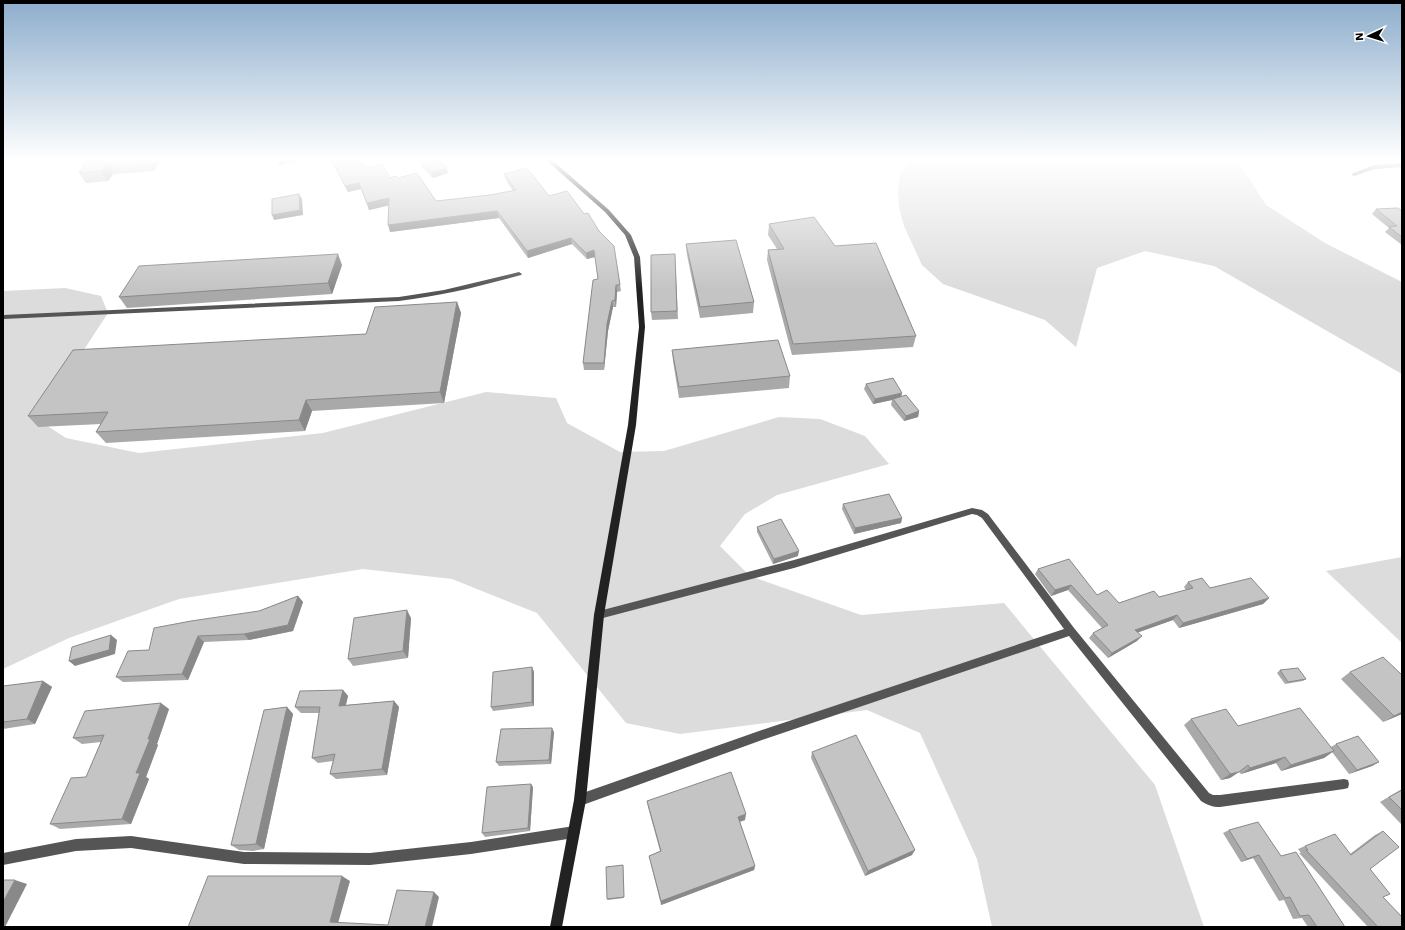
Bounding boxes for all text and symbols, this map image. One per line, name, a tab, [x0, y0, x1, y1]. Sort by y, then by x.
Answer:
north arrow	[1349, 16, 1389, 56]
text: N	[1353, 32, 1366, 41]

